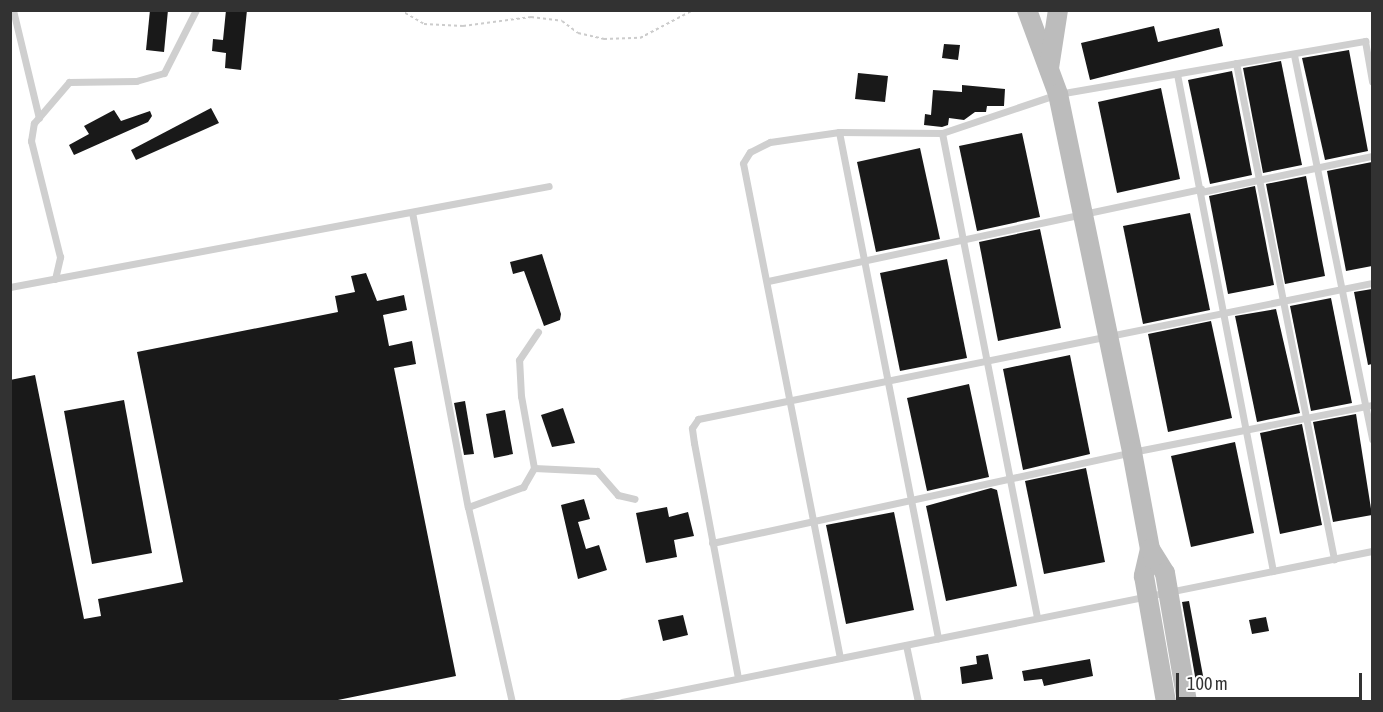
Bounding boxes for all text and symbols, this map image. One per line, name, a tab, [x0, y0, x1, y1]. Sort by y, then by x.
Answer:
scale bar	[1179, 661, 1365, 699]
text: 100 m	[1187, 673, 1228, 694]

